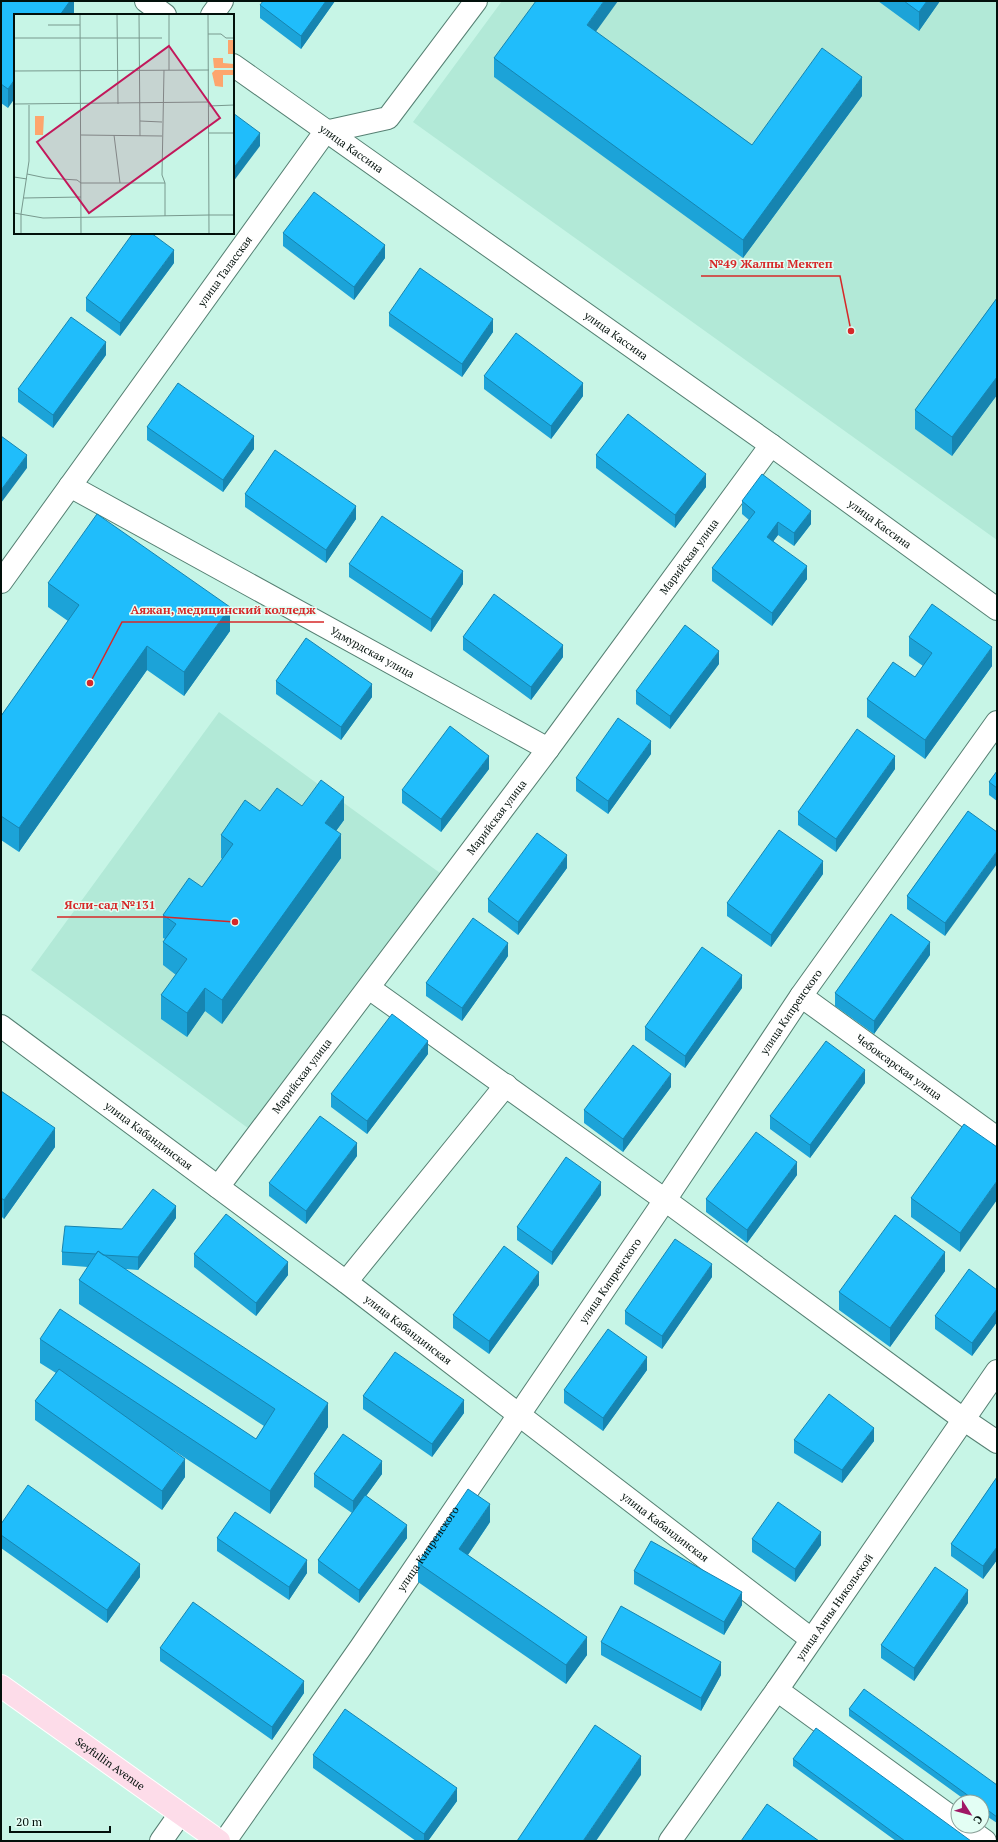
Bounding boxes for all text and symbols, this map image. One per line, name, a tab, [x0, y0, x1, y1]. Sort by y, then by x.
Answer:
inset map	[14, 14, 234, 234]
street label: улица Кассина	[316, 121, 386, 176]
street label: улица Таласская	[194, 233, 255, 310]
callout: №49 Жалпы Мектеп	[701, 252, 840, 276]
text: №49 Жалпы Мектеп	[709, 256, 833, 271]
street label: улица Кассина	[581, 308, 651, 363]
street label: улица Кассина	[845, 496, 914, 552]
street label: Марийская улица	[657, 516, 722, 597]
callout: Аяжан, медицинский колледж	[122, 598, 324, 622]
text: Аяжан, медицинский колледж	[130, 602, 316, 617]
street label: Удмурдская улица	[328, 624, 417, 681]
street label: Марийская улица	[464, 777, 530, 858]
callout: Ясли-сад №131	[57, 893, 164, 917]
text: Ясли-сад №131	[64, 897, 156, 912]
street label: улица Кипренского	[757, 966, 825, 1058]
street label: Чебоксарская улица	[853, 1031, 945, 1103]
street label: Марийская улица	[269, 1035, 335, 1116]
street label: улица Кабандинская	[101, 1098, 196, 1173]
street label: улица Кипренского	[576, 1235, 644, 1327]
street label: улица Кабандинская	[361, 1291, 455, 1368]
street label: улица Кабандинская	[618, 1489, 712, 1565]
street label: улица Кипренского	[393, 1503, 462, 1595]
street label: улица Анны Никольской	[792, 1551, 876, 1664]
street label: Seyfullin Avenue	[73, 1734, 148, 1793]
north arrow	[950, 1794, 990, 1834]
scale bar	[10, 1808, 110, 1834]
text: С	[970, 1813, 986, 1827]
text: 20 m	[16, 1814, 43, 1829]

